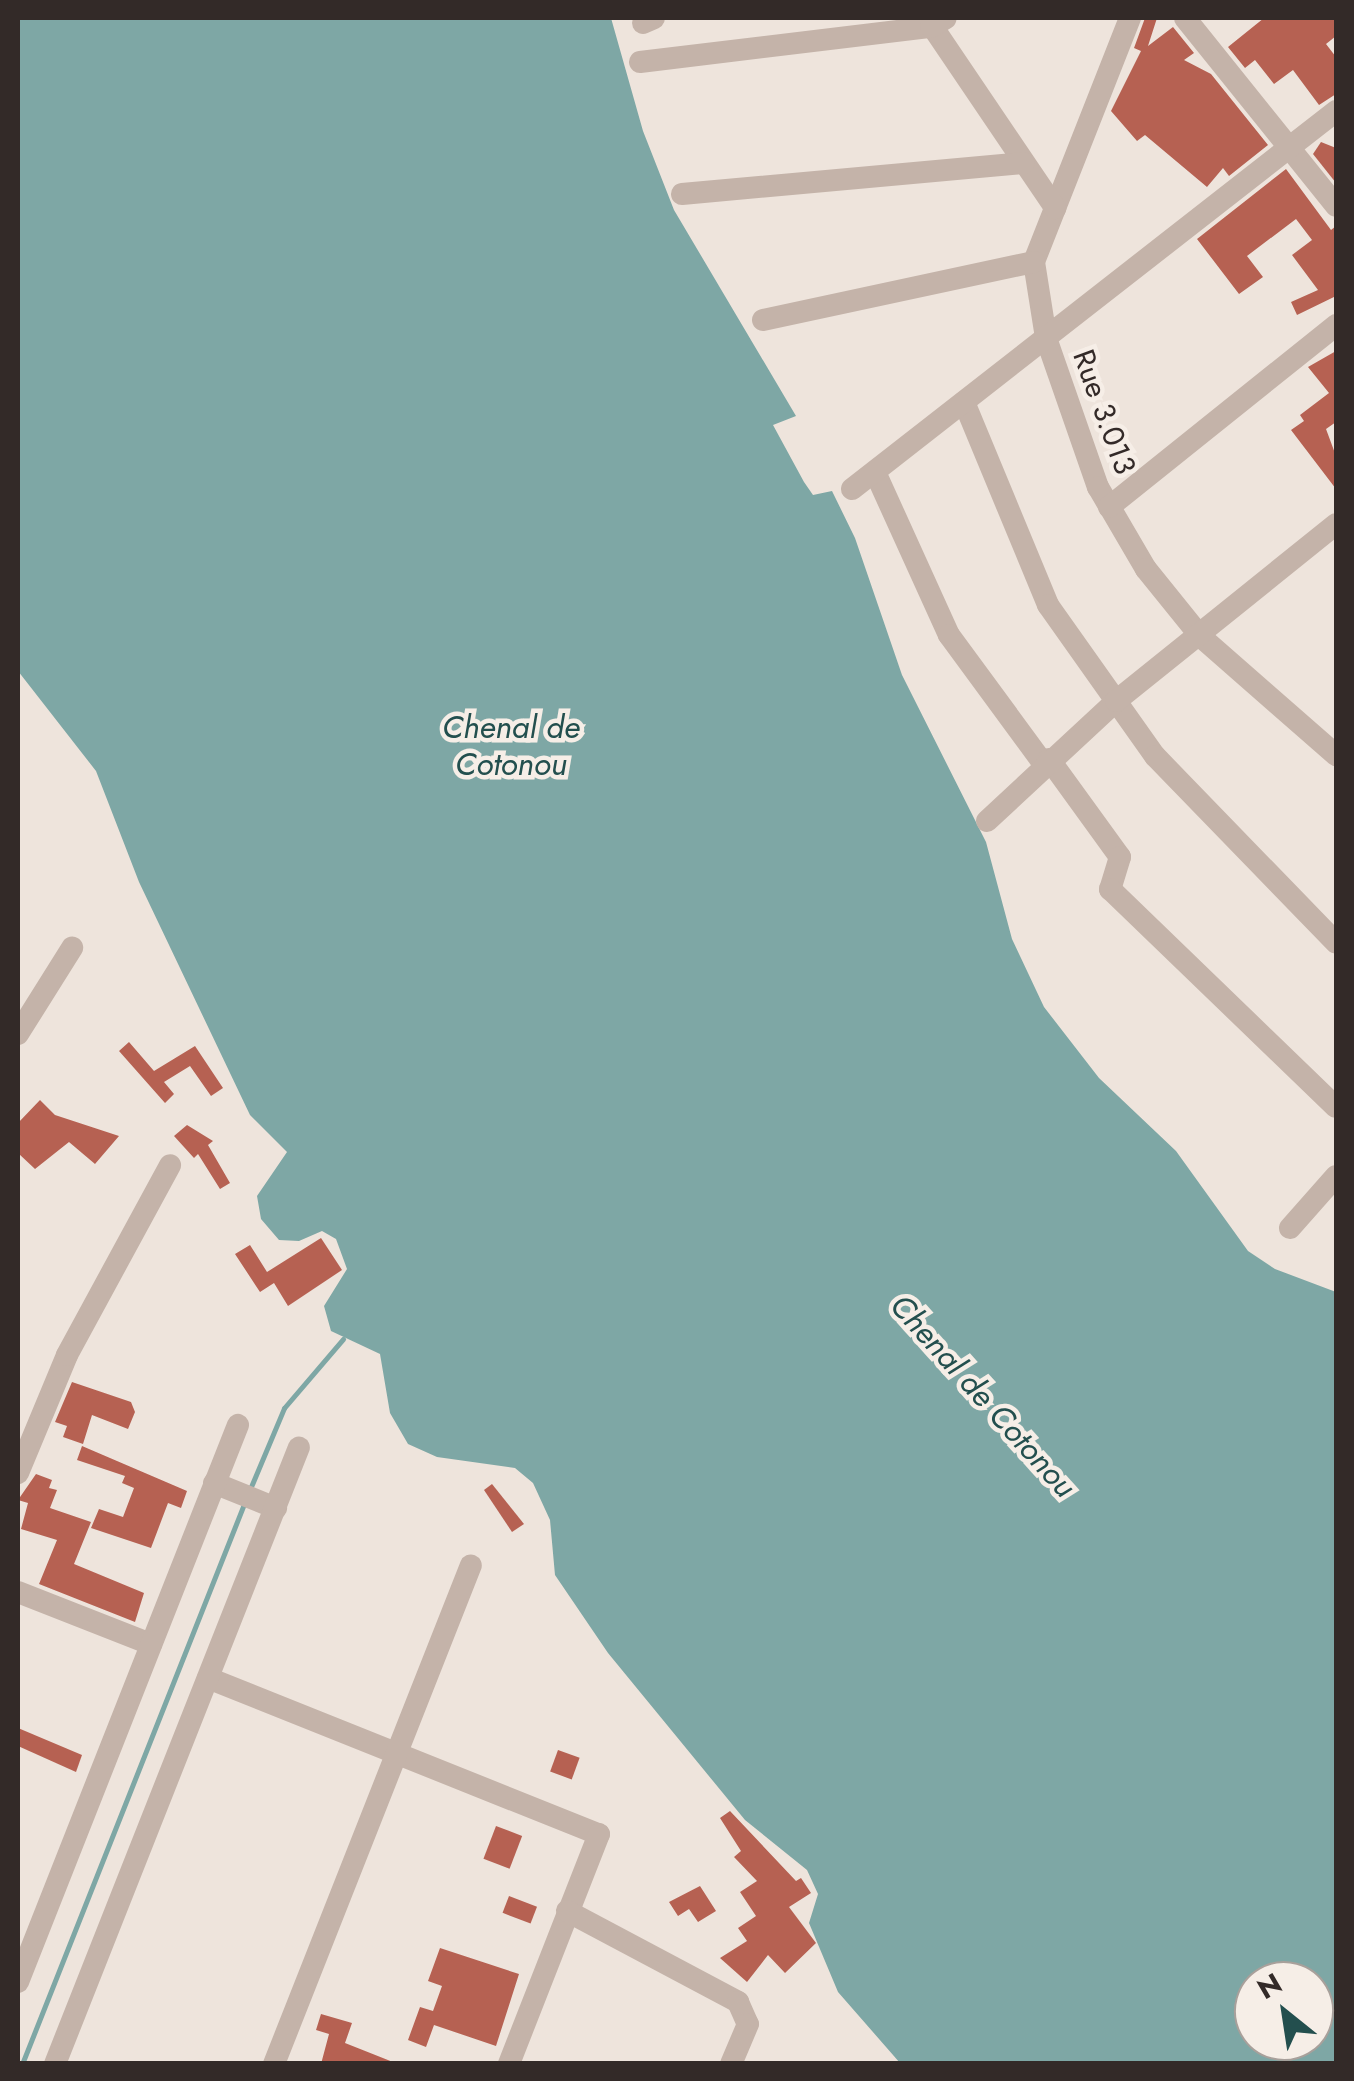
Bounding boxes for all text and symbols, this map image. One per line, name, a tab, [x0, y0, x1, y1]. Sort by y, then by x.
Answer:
street label: Rue 3.013	[1065, 345, 1143, 479]
water label: Chenal de Cotonou	[442, 709, 580, 784]
water label: Chenal de Cotonou	[882, 1287, 1084, 1505]
north arrow	[1234, 1961, 1334, 2061]
text: N	[1250, 1963, 1290, 2010]

